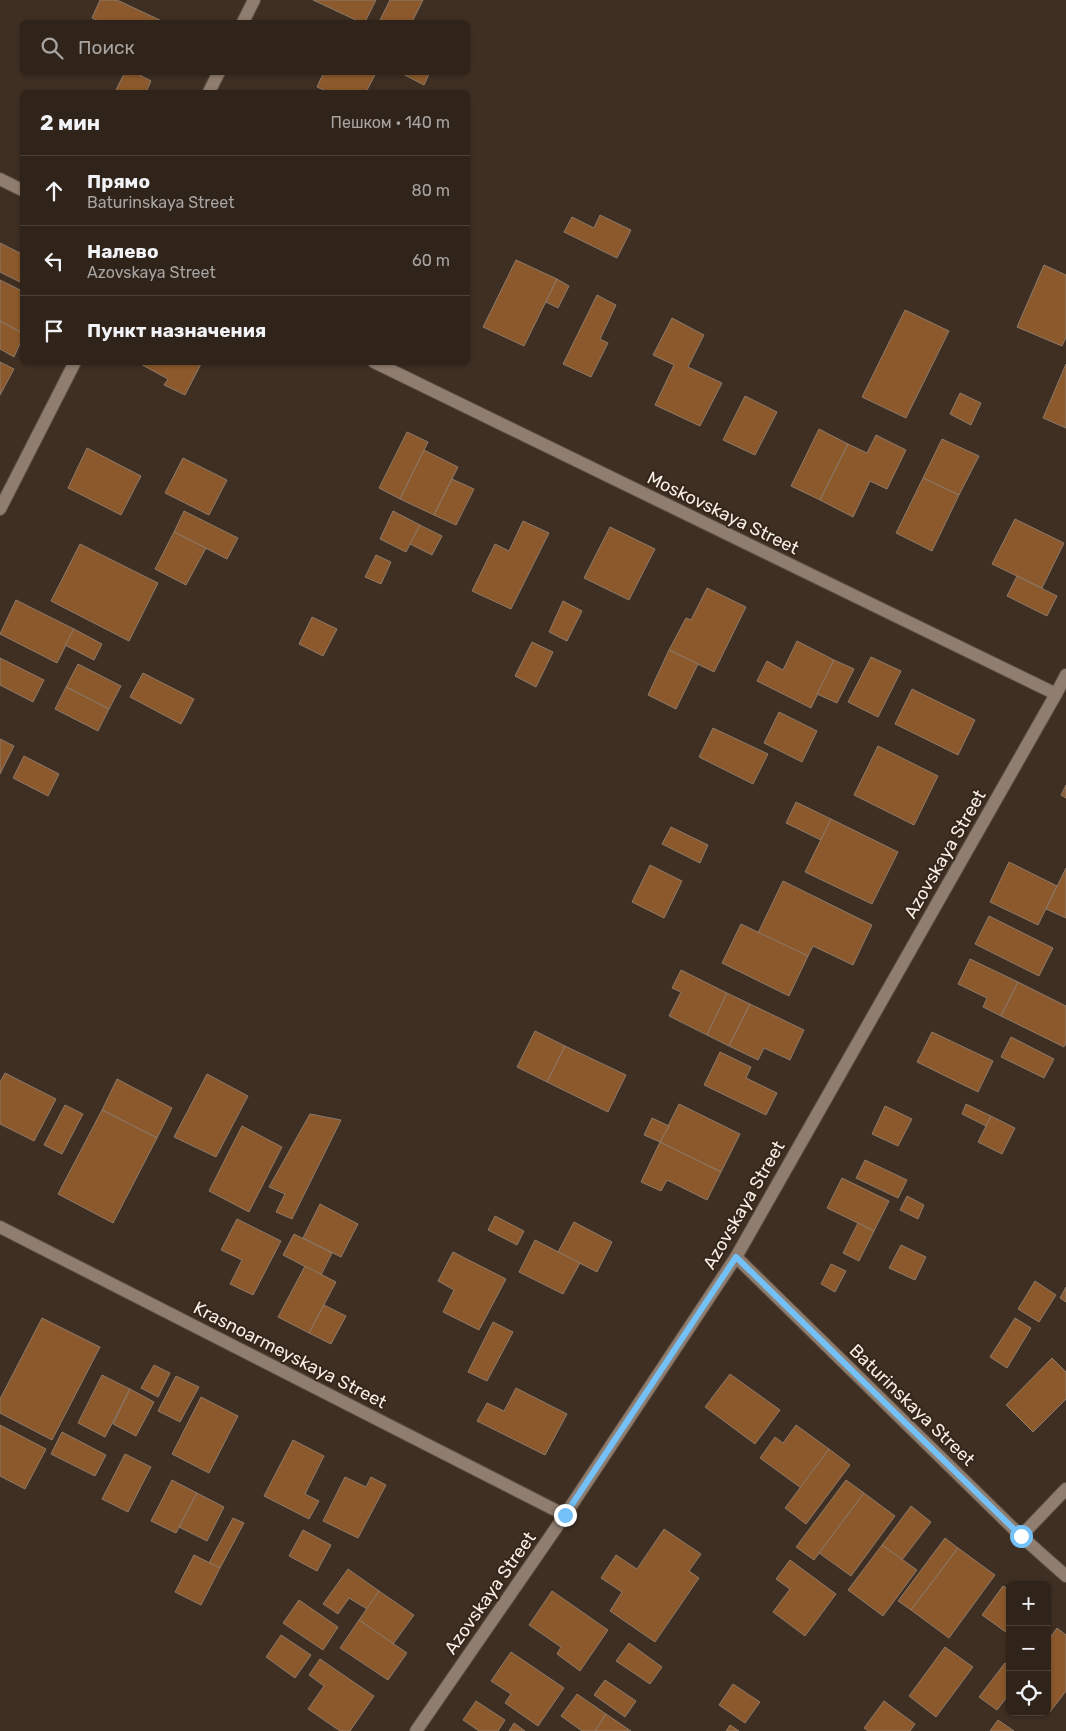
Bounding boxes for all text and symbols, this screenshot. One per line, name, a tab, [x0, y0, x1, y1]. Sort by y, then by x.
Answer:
search box	[20, 20, 470, 75]
icon: search	[38, 34, 66, 62]
text: Поиск	[78, 36, 135, 59]
text: 2 мин	[40, 110, 100, 135]
text: Пешком · 140 m	[331, 113, 450, 132]
text: Прямо	[87, 170, 150, 193]
icon: ahead	[40, 177, 68, 205]
text: 80 m	[412, 181, 450, 200]
text: Baturinskaya Street	[87, 193, 234, 212]
text: Налево	[87, 240, 159, 263]
icon: left	[40, 247, 68, 275]
text: 60 m	[412, 251, 450, 270]
text: Azovskaya Street	[87, 263, 216, 282]
icon: arrive	[40, 317, 68, 345]
text: Пункт назначения	[87, 319, 266, 342]
street label: Moskovskaya Street	[643, 467, 803, 559]
street label: Azovskaya Street	[899, 786, 991, 922]
street label: Azovskaya Street	[698, 1137, 790, 1273]
street label: Krasnoarmeyskaya Street	[190, 1297, 390, 1413]
street label: Baturinskaya Street	[845, 1339, 979, 1471]
route end	[554, 1504, 577, 1527]
route start	[1010, 1525, 1033, 1548]
street label: Azovskaya Street	[439, 1527, 541, 1659]
map controls	[1006, 1581, 1051, 1716]
button: +	[1006, 1581, 1051, 1626]
button: −	[1006, 1626, 1051, 1671]
button: locate	[1006, 1671, 1051, 1716]

